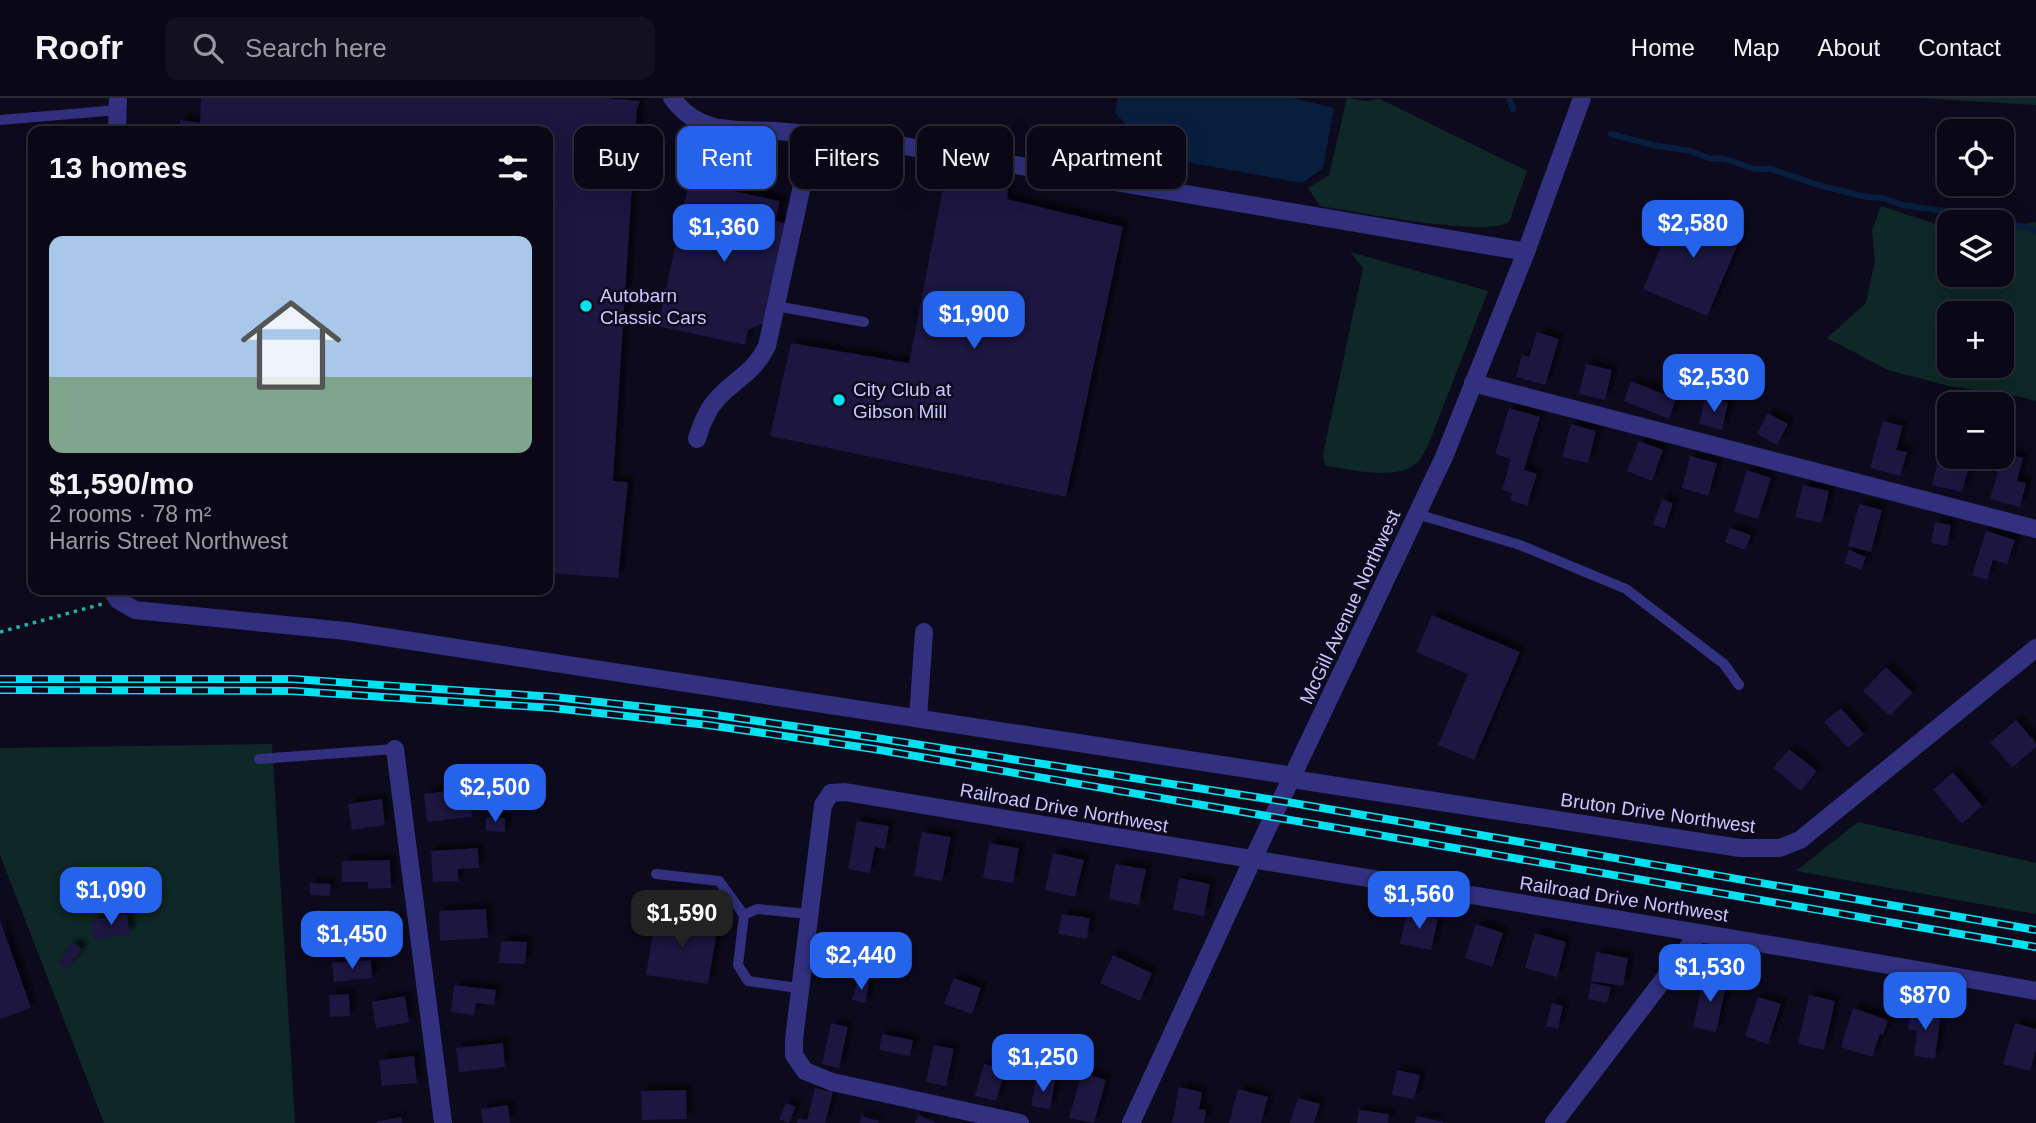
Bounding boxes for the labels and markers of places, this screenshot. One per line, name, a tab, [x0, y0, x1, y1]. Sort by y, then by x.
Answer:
pin: $2,580	[1636, 200, 1750, 260]
pin: $1,360	[667, 204, 781, 264]
place label: Autobarn Classic Cars	[600, 285, 707, 328]
pin: $1,900	[917, 292, 1031, 351]
marker: Autobarn Classic Cars	[578, 298, 594, 314]
pin: $2,530	[1657, 354, 1771, 414]
place label: City Club at Gibson Mill	[853, 379, 952, 422]
marker: City Club at Gibson Mill	[831, 392, 847, 408]
pin: $2,500	[438, 764, 552, 824]
pin: $1,090	[54, 868, 168, 927]
pin: $1,560	[1362, 872, 1476, 931]
pin: $1,590	[625, 890, 739, 950]
pin: $1,450	[295, 912, 409, 971]
pin: $2,440	[804, 932, 918, 992]
pin: $1,530	[1653, 944, 1767, 1004]
pin: $870	[1884, 972, 1966, 1032]
pin: $1,250	[986, 1034, 1100, 1094]

